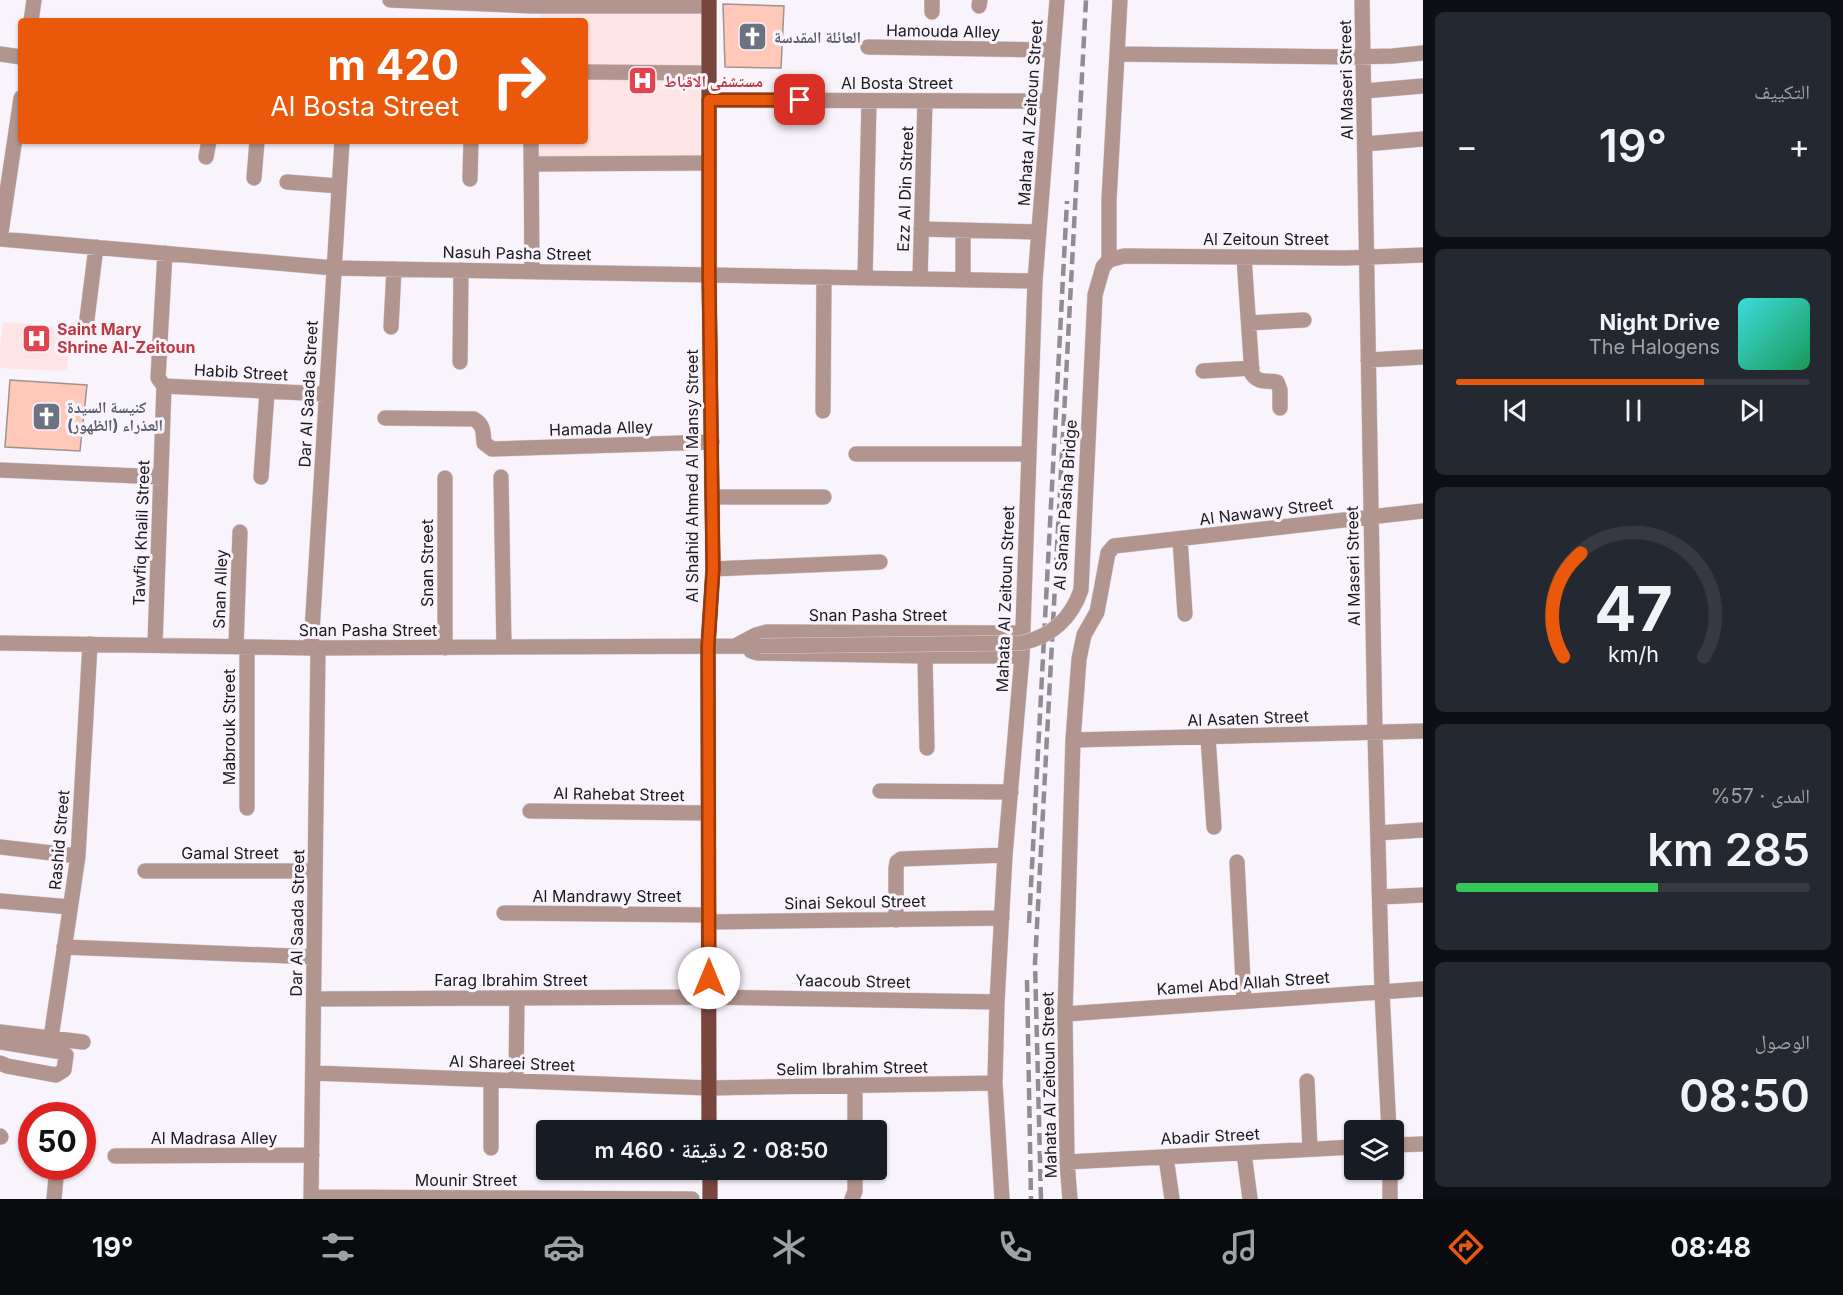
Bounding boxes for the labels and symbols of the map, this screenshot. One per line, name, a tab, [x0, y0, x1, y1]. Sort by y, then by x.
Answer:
street label: Mahata Al Zeitoun Street	[1014, 19, 1046, 207]
street label: Hamouda Alley	[886, 20, 1000, 42]
street label: Al Maseri Street	[1335, 20, 1357, 140]
church icon: العائلة المقدسة	[737, 21, 769, 53]
place label: العائلة المقدسة	[774, 27, 861, 47]
hospital icon: مستشفى الاقباط	[627, 65, 659, 97]
place label: مستشفى الاقباط	[664, 71, 763, 91]
street label: Al Bosta Street	[841, 73, 953, 93]
pin	[774, 74, 825, 125]
street label: Ezz Al Din Street	[893, 126, 917, 252]
street label: Al Zeitoun Street	[1203, 229, 1329, 249]
street label: Nasuh Pasha Street	[443, 242, 591, 264]
place label: Saint Mary Shrine Al-Zeitoun	[57, 319, 195, 357]
street label: Dar Al Saada Street	[294, 320, 322, 468]
hospital icon: Saint Mary Shrine Al-Zeitoun	[20, 322, 52, 354]
street label: Al Shahid Ahmed Al Mansy Street	[682, 349, 702, 603]
street label: Habib Street	[194, 360, 288, 384]
place label: كنيسة السيدة العذراء (الظهور)	[67, 397, 163, 435]
church icon: كنيسة السيدة العذراء (الظهور)	[30, 400, 62, 432]
street label: Hamada Alley	[549, 416, 653, 440]
street label: Al Sanan Pasha Bridge	[1049, 419, 1081, 591]
street label: Tawfiq Khalil Street	[128, 460, 154, 606]
street label: Al Nawawy Street	[1198, 493, 1334, 529]
street label: Mahata Al Zeitoun Street	[992, 505, 1018, 693]
street label: Al Maseri Street	[1342, 506, 1364, 626]
street label: Snan Street	[417, 519, 437, 607]
street label: Snan Alley	[209, 549, 231, 629]
street label: Snan Pasha Street	[809, 605, 947, 625]
street label: Snan Pasha Street	[299, 620, 437, 640]
street label: Mabrouk Street	[219, 669, 239, 785]
street label: Al Asaten Street	[1187, 706, 1309, 730]
street label: Al Rahebat Street	[553, 783, 685, 805]
street label: Rashid Street	[45, 789, 73, 891]
street label: Gamal Street	[181, 843, 279, 863]
street label: Dar Al Saada Street	[286, 849, 308, 997]
street label: Al Mandrawy Street	[533, 886, 681, 906]
street label: Sinai Sekoul Street	[784, 891, 926, 913]
position arrow	[677, 946, 741, 1010]
street label: Kamel Abd Allah Street	[1156, 967, 1330, 999]
street label: Farag Ibrahim Street	[434, 970, 588, 990]
street label: Yaacoub Street	[795, 970, 911, 992]
street label: Mahata Al Zeitoun Street	[1037, 992, 1061, 1178]
street label: Al Shareei Street	[449, 1051, 575, 1075]
street label: Selim Ibrahim Street	[776, 1057, 928, 1079]
speed limit sign: 50	[18, 1102, 96, 1180]
street label: Abadir Street	[1160, 1123, 1260, 1149]
street label: Al Madrasa Alley	[151, 1128, 277, 1148]
street label: Mounir Street	[415, 1170, 517, 1190]

